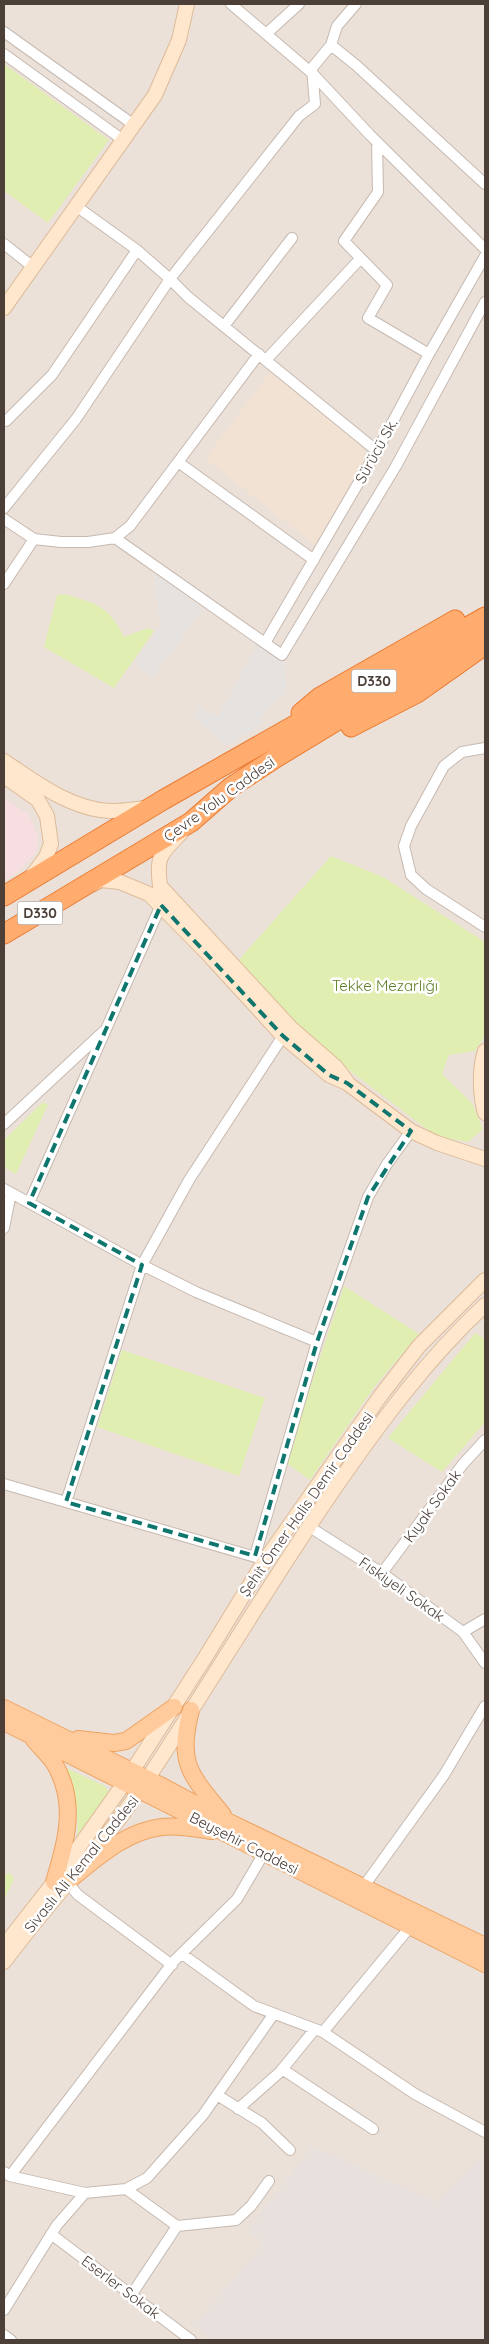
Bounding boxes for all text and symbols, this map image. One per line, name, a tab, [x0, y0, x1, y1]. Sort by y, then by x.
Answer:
street label: Sürücü Sk.	[351, 415, 401, 487]
road number: D330	[352, 669, 396, 692]
street label: Çevre Yolu Caddesi	[160, 752, 278, 846]
road number: D330	[18, 901, 62, 924]
park label: Tekke Mezarlığı	[332, 976, 438, 995]
street label: Şehit Ömer Halis Demir Caddesi	[235, 1408, 377, 1600]
street label: Kıyak Sokak	[399, 1466, 465, 1546]
street label: Fıskiyeli Sokak	[356, 1552, 448, 1626]
street label: Sivaslı Ali Kemal Caddesi	[20, 1791, 142, 1937]
street label: Beyşehir Caddesi	[186, 1807, 302, 1879]
street label: Eserler Sokak	[78, 2251, 164, 2323]

